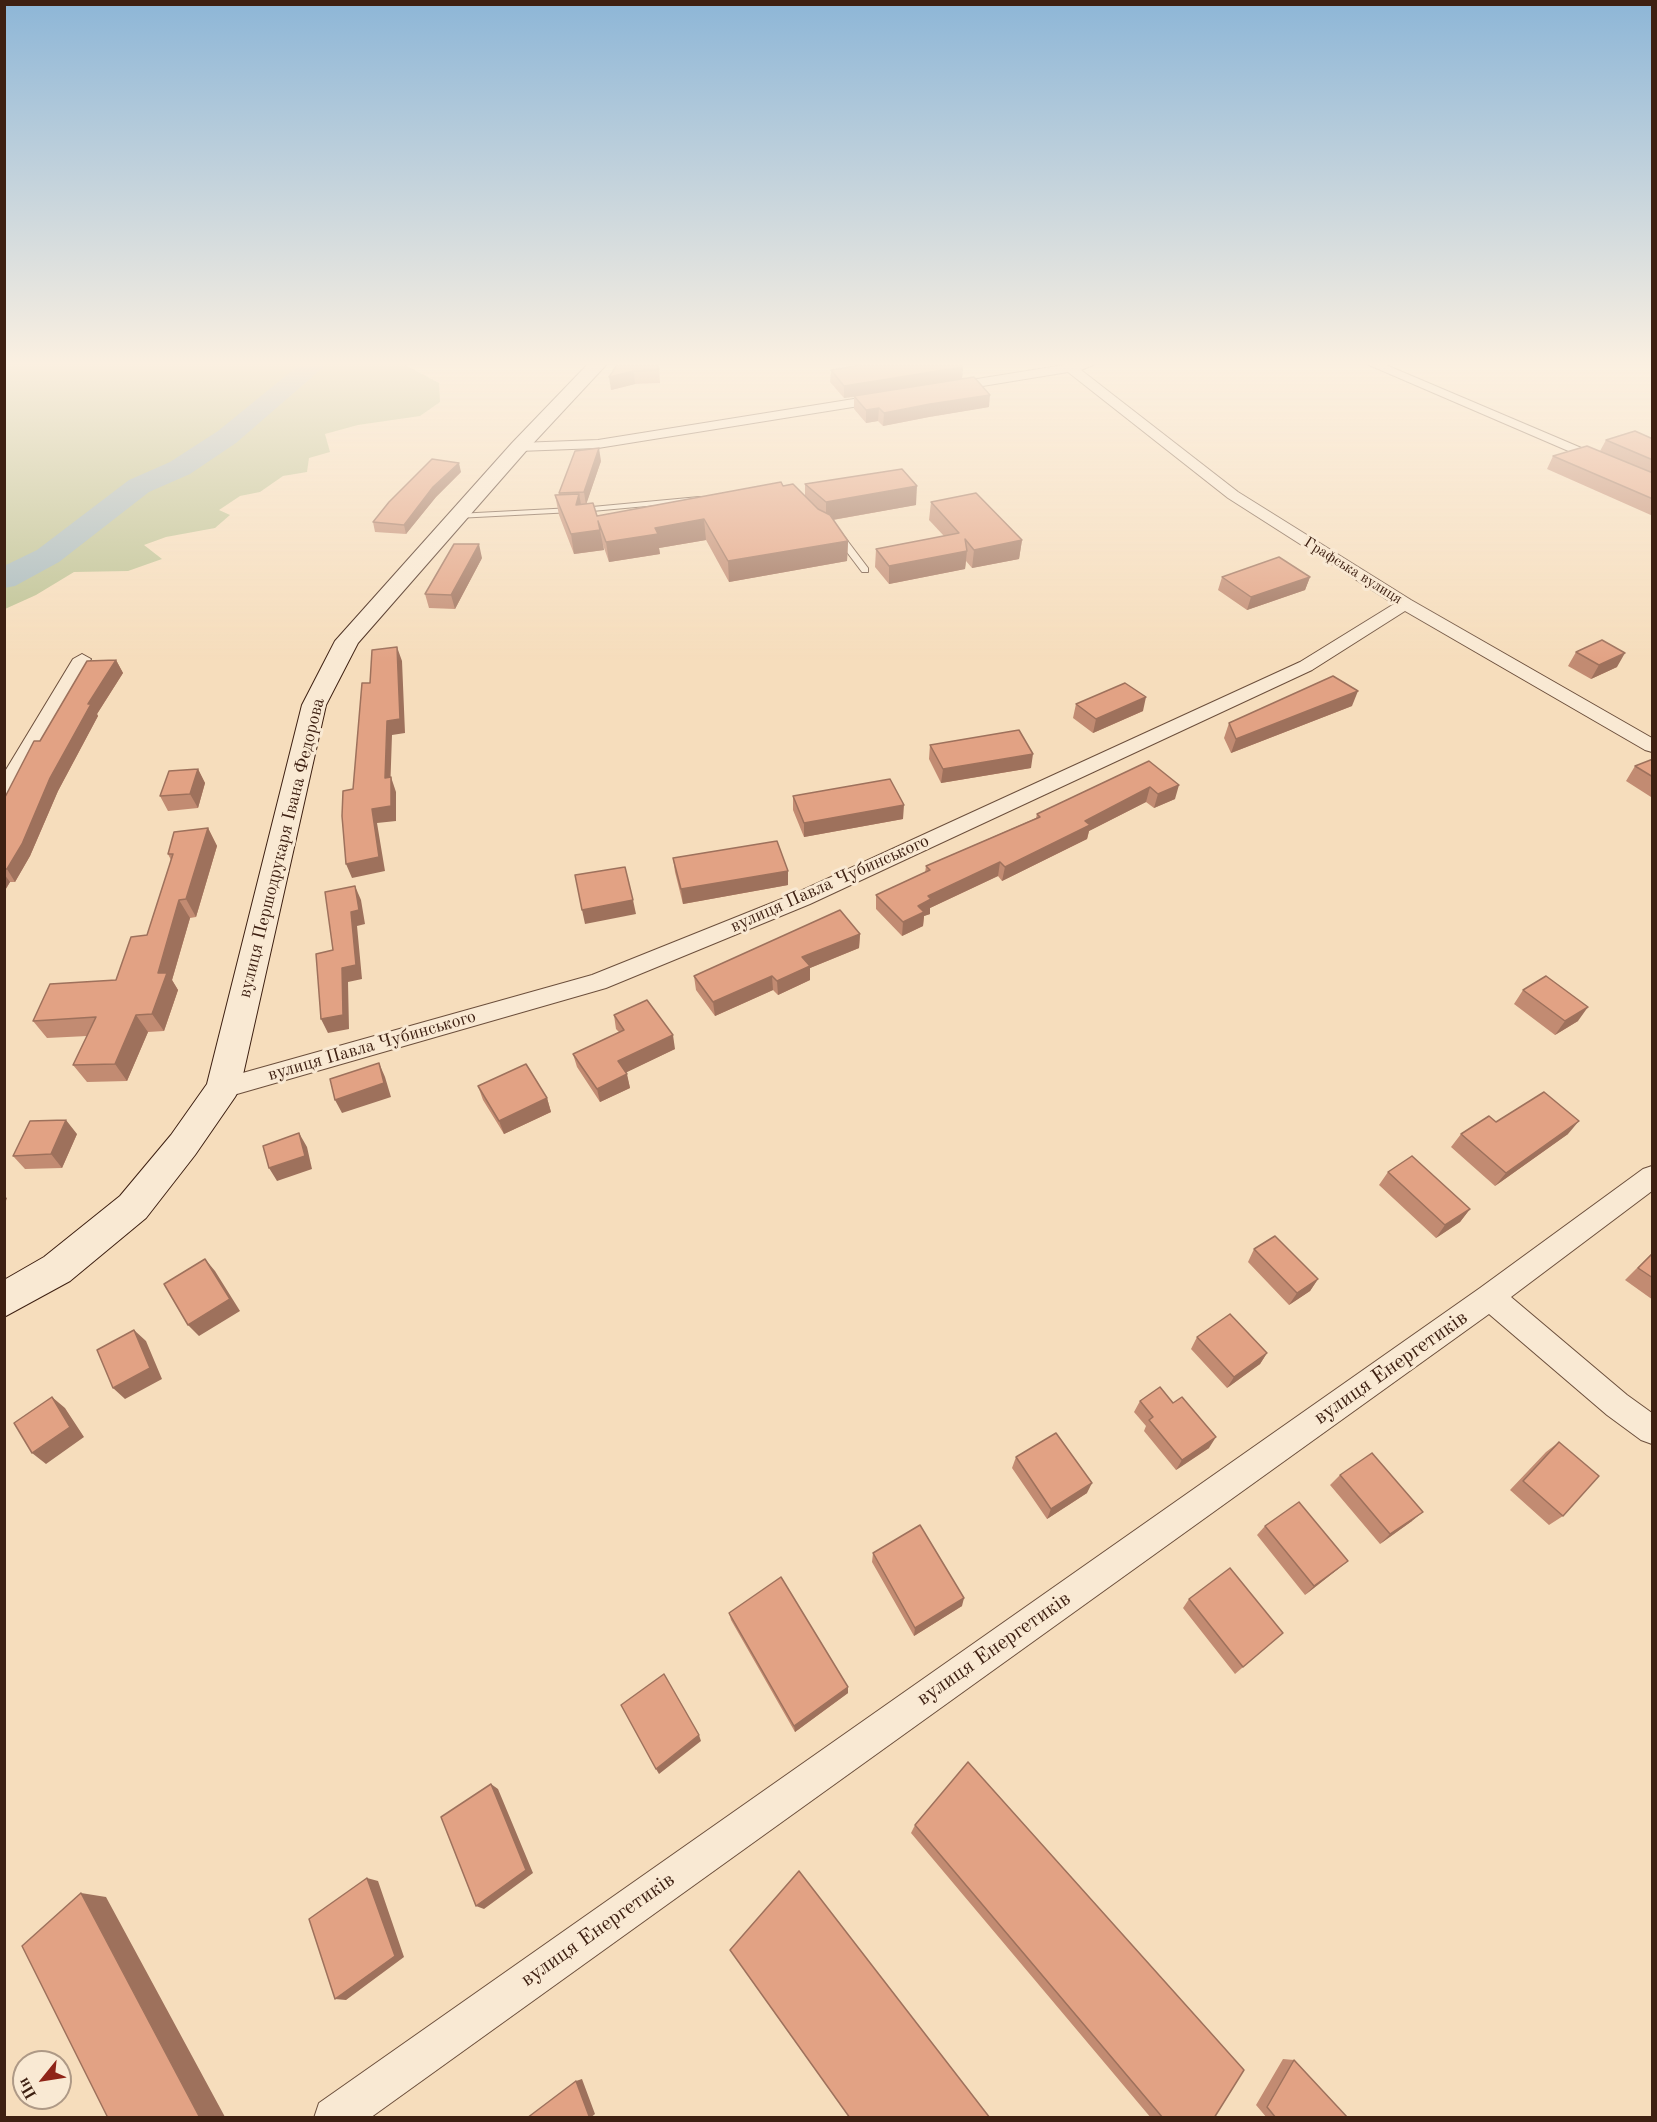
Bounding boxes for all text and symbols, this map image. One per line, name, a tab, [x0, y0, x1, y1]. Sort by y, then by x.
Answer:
street label: Графська вулиця	[1300, 533, 1406, 609]
street label: вулиця Першодрукаря Івана Федорова	[234, 696, 330, 1000]
street label: вулиця Павла Чубинського	[727, 830, 933, 938]
street label: вулиця Павла Чубинського	[266, 1006, 478, 1086]
street label: вулиця Енергетиків	[1309, 1305, 1473, 1431]
street label: вулиця Енергетиків	[912, 1586, 1076, 1712]
street label: вулиця Енергетиків	[516, 1867, 680, 1993]
north arrow	[12, 2050, 72, 2110]
text: Пн	[16, 2074, 41, 2102]

